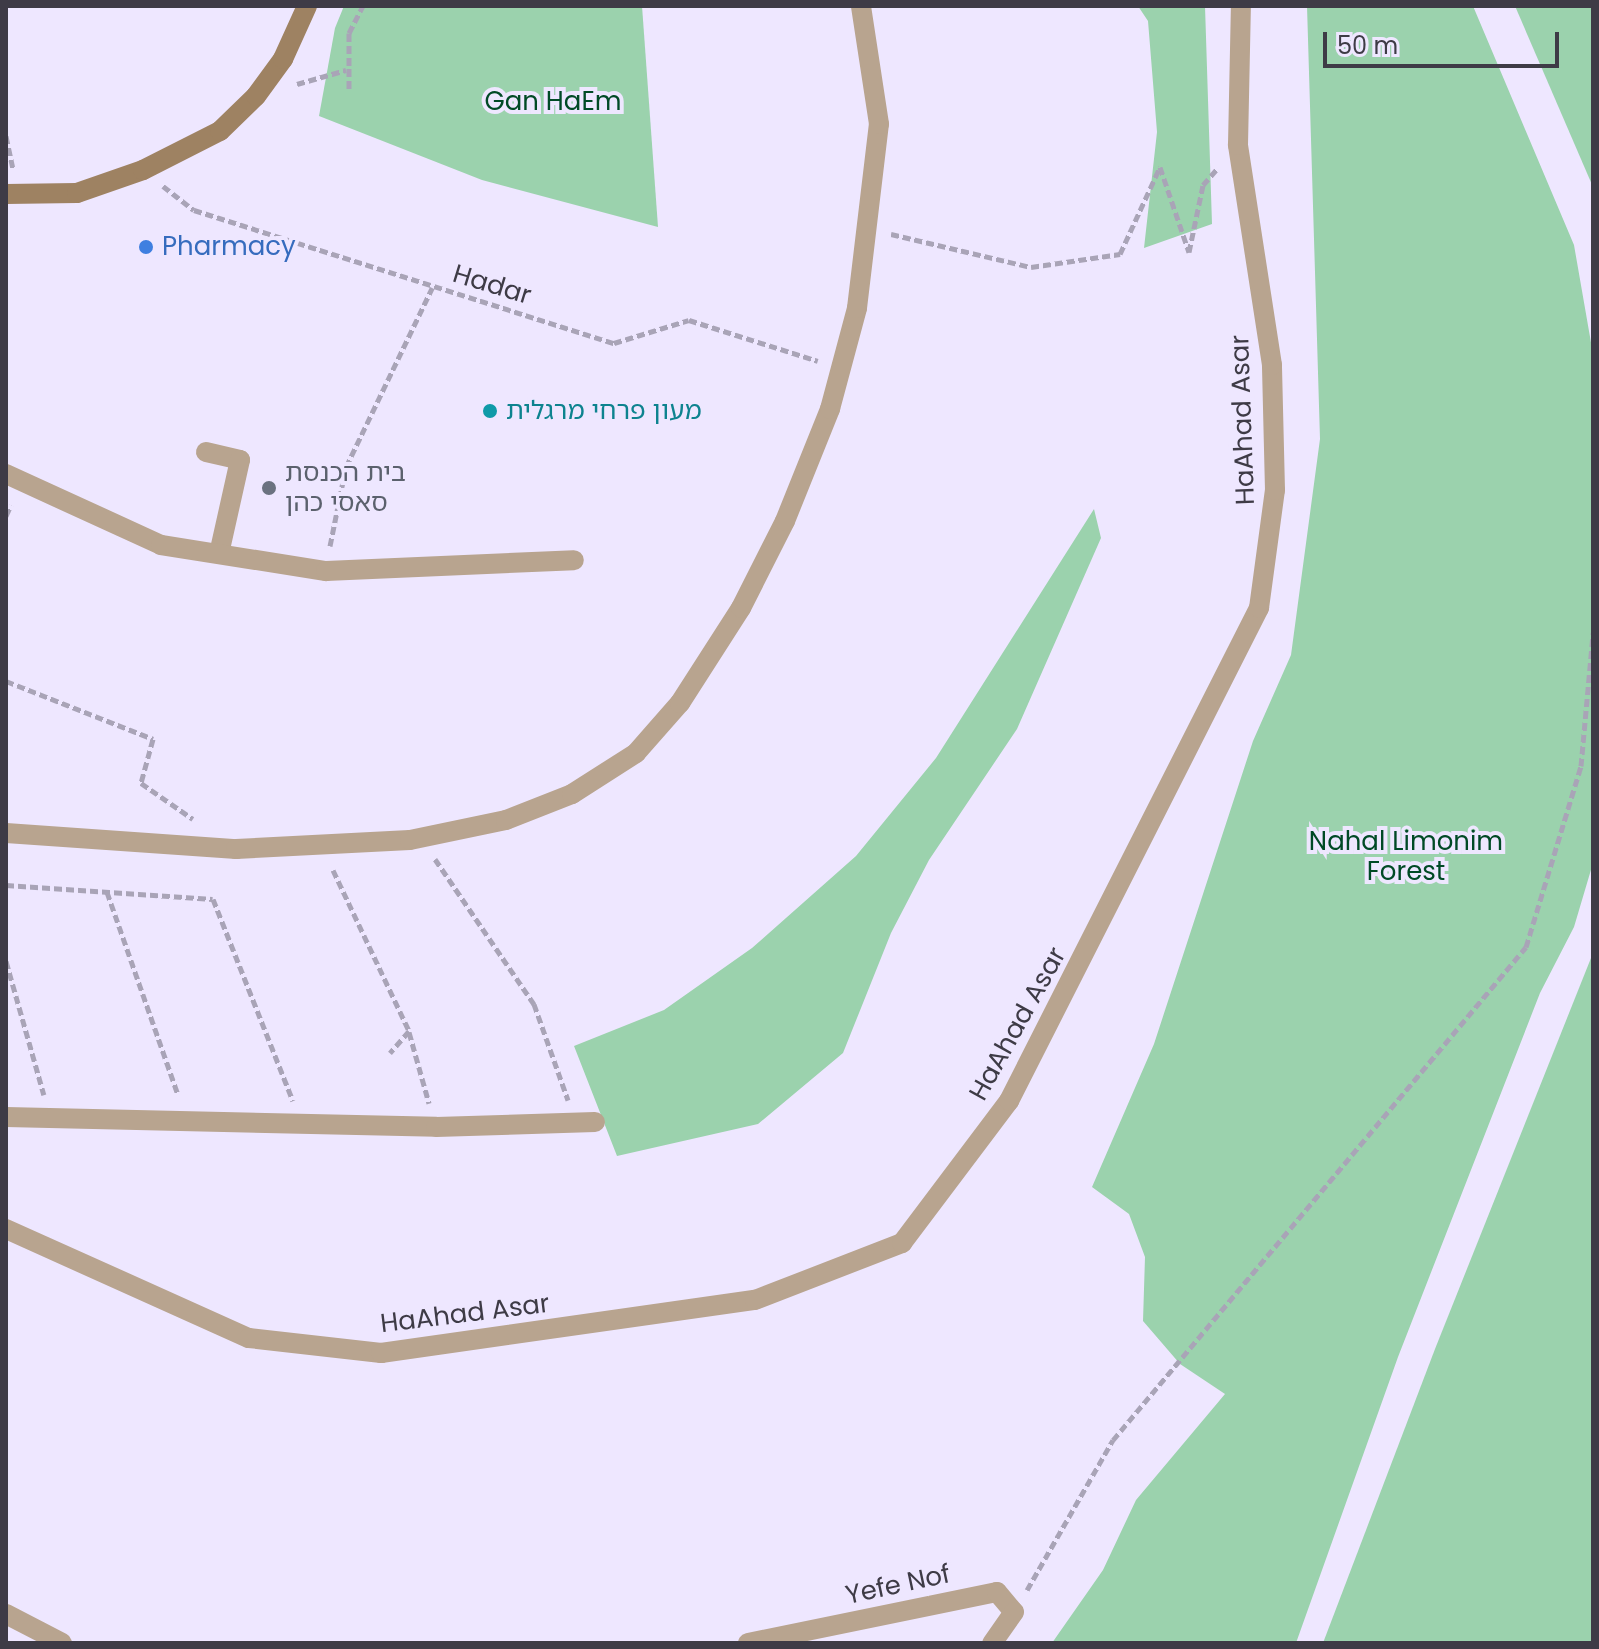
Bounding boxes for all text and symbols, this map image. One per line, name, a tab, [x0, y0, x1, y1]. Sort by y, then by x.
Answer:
scale bar	[1327, 16, 1563, 66]
text: 50 m	[1337, 29, 1398, 62]
park label: Gan HaEm	[484, 86, 622, 118]
place label: Pharmacy	[162, 231, 296, 263]
marker: Pharmacy	[137, 238, 155, 256]
street label: Hadar	[449, 258, 535, 312]
street label: HaAhad Asar	[1224, 334, 1262, 506]
place label: מעון פרחי מרגלית	[506, 395, 702, 427]
marker: מעון פרחי מרגלית	[481, 402, 499, 420]
place label: בית הכנסת סאסי כהן	[285, 457, 406, 518]
marker: בית הכנסת סאסי כהן	[260, 479, 278, 497]
park label: Nahal Limonim Forest	[1309, 826, 1503, 888]
street label: HaAhad Asar	[963, 942, 1073, 1106]
street label: HaAhad Asar	[379, 1288, 551, 1340]
street label: Yefe Nof	[843, 1559, 953, 1611]

